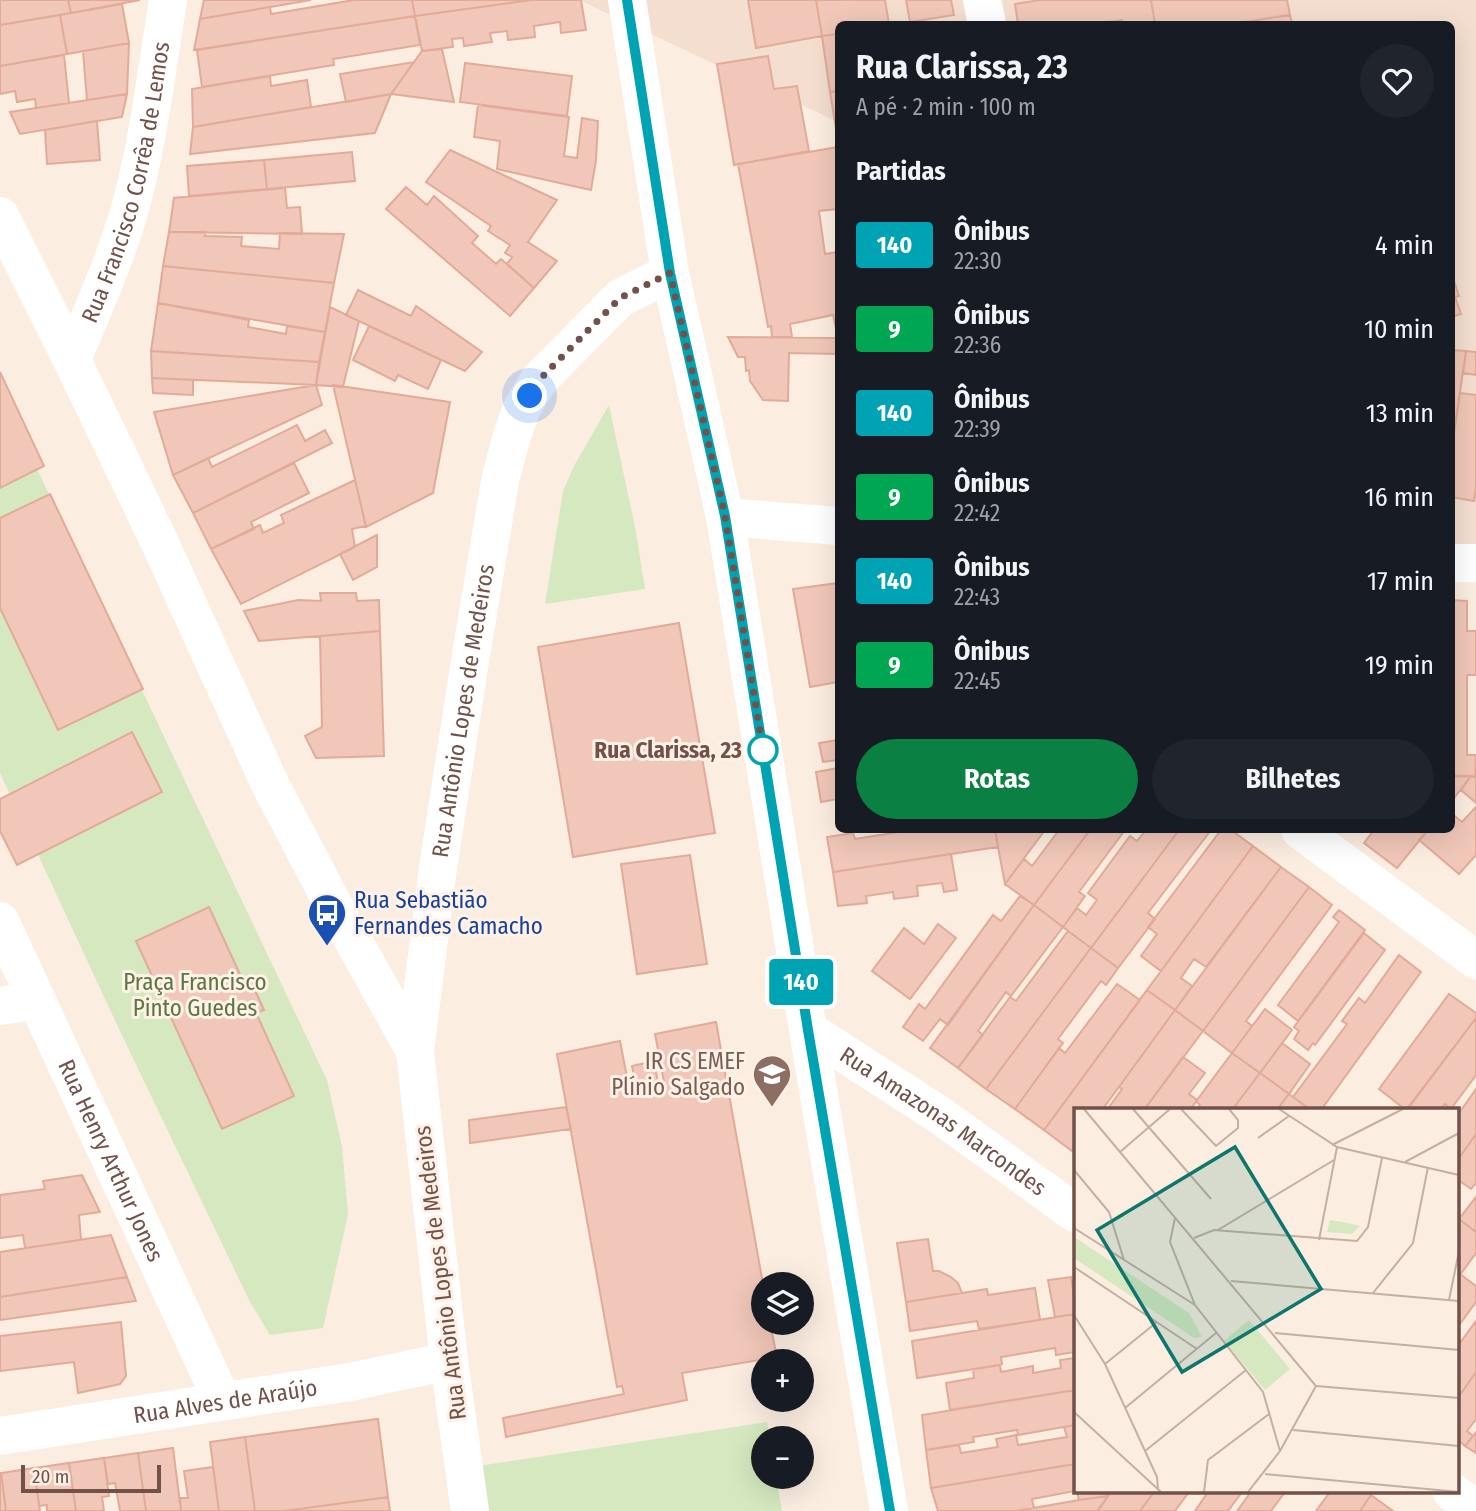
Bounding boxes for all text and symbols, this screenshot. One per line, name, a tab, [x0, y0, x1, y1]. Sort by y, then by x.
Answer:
street label: Rua Francisco Corrêa de Lemos	[75, 40, 175, 327]
button: heart	[1360, 44, 1434, 118]
text: Rua Clarissa, 23	[856, 47, 1068, 87]
text: A pé · 2 min · 100 m	[856, 93, 1036, 121]
text: Partidas	[856, 156, 946, 187]
text: Ônibus	[954, 216, 1030, 247]
text: 4 min	[1375, 230, 1434, 261]
text: 140	[877, 231, 912, 259]
text: 22:30	[954, 247, 1002, 275]
text: Ônibus	[954, 300, 1030, 331]
text: 10 min	[1364, 314, 1434, 345]
text: 9	[888, 315, 901, 343]
text: 22:36	[954, 331, 1001, 359]
your location	[512, 378, 547, 413]
text: Ônibus	[954, 384, 1030, 415]
text: 13 min	[1366, 398, 1434, 429]
text: 140	[877, 399, 912, 427]
text: 22:39	[954, 415, 1001, 443]
text: Ônibus	[954, 468, 1030, 499]
text: 16 min	[1365, 482, 1434, 513]
text: 9	[888, 483, 901, 511]
text: 22:42	[954, 499, 1000, 527]
text: Ônibus	[954, 552, 1030, 583]
street label: Rua Antônio Lopes de Medeiros	[426, 562, 500, 859]
text: 17 min	[1367, 566, 1434, 597]
text: 140	[877, 567, 912, 595]
text: 22:43	[954, 583, 1000, 611]
text: Ônibus	[954, 636, 1030, 667]
text: 19 min	[1365, 650, 1434, 681]
text: 9	[888, 651, 901, 679]
text: 22:45	[954, 667, 1001, 695]
marker: Rua Clarissa, 23	[748, 735, 778, 765]
place label: Rua Clarissa, 23	[594, 736, 742, 764]
button: Rotas	[856, 739, 1138, 819]
button: Bilhetes	[1152, 739, 1434, 819]
place label: Rua Sebastião Fernandes Camacho	[354, 886, 543, 940]
bus stop icon: Rua Sebastião Fernandes Camacho	[306, 892, 348, 947]
line badge: 140	[761, 959, 841, 1005]
park label: Praça Francisco Pinto Guedes	[123, 968, 267, 1022]
text: 140	[783, 968, 819, 996]
street label: Rua Amazonas Marcondes	[835, 1040, 1052, 1202]
place label: IR CS EMEF Plínio Salgado	[611, 1047, 745, 1101]
school or university icon: IR CS EMEF Plínio Salgado	[751, 1053, 793, 1108]
street label: Rua Henry Arthur Jones	[52, 1055, 170, 1266]
inset map	[1074, 1108, 1458, 1494]
street label: Rua Antônio Lopes de Medeiros	[408, 1124, 472, 1422]
map controls	[751, 1272, 814, 1489]
button: layers	[751, 1272, 814, 1335]
button: +	[751, 1349, 814, 1412]
street label: Rua Alves de Araújo	[131, 1373, 319, 1429]
button: −	[751, 1426, 814, 1489]
scale bar	[21, 1462, 161, 1494]
text: 20 m	[32, 1465, 69, 1488]

